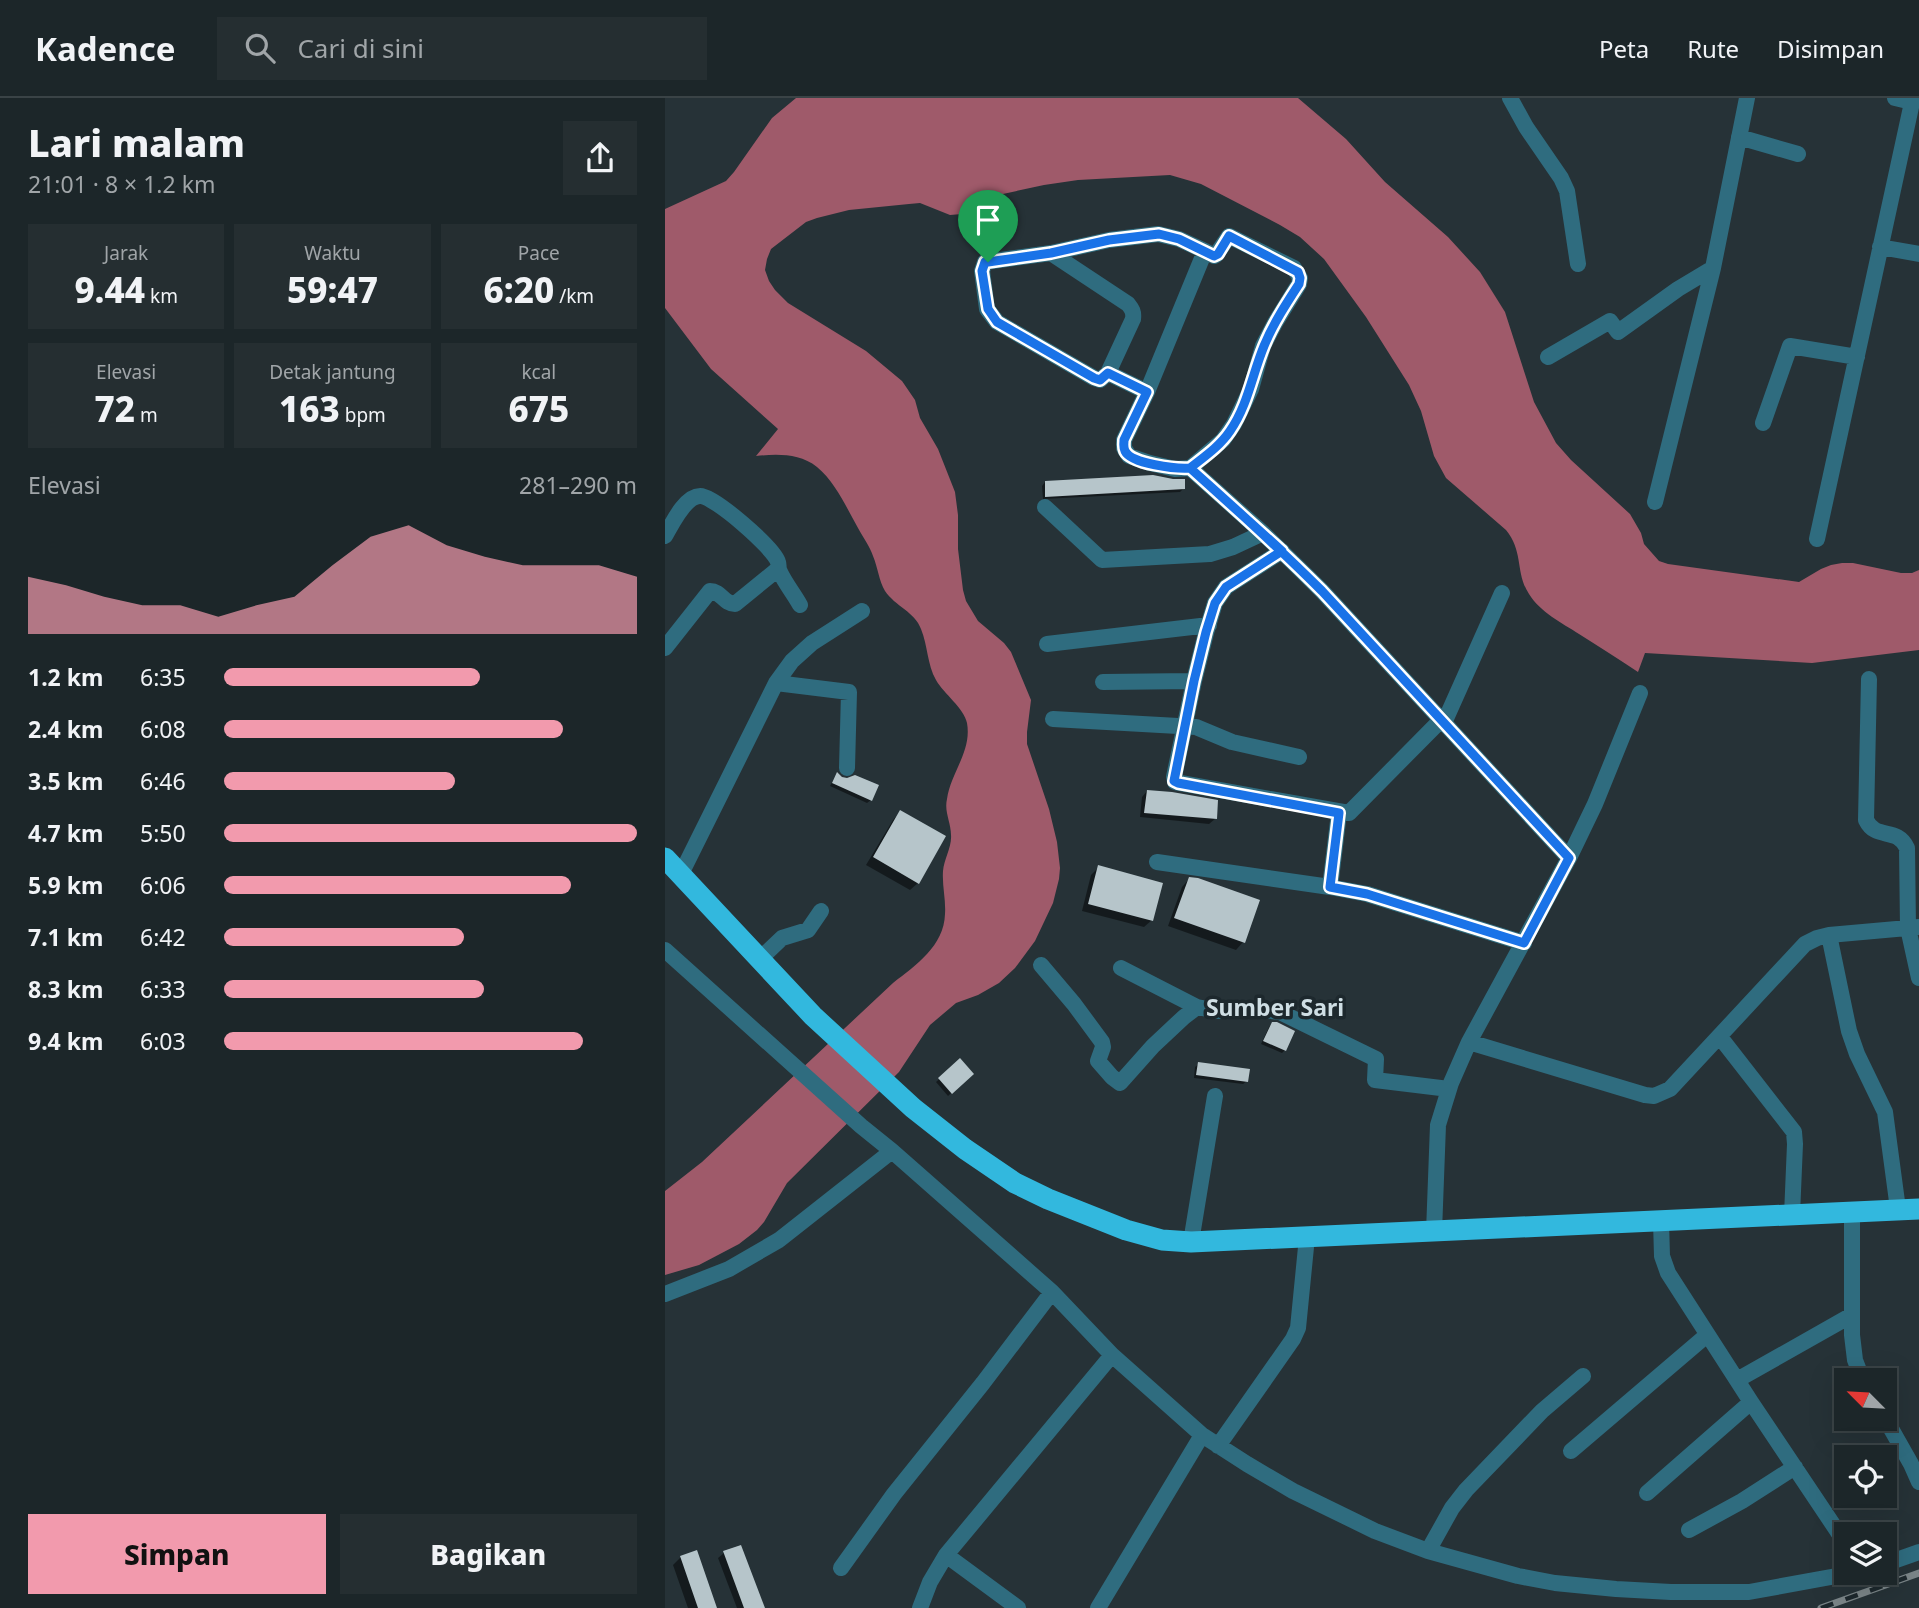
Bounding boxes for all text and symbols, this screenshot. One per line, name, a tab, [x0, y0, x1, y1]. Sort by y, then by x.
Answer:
search box	[217, 17, 707, 80]
text: Kadence	[35, 26, 175, 71]
icon: search	[241, 29, 279, 67]
text: Cari di sini	[297, 30, 424, 66]
text: Peta	[1599, 32, 1649, 65]
text: Rute	[1687, 32, 1739, 65]
text: Disimpan	[1777, 32, 1884, 65]
text: Lari malam	[28, 116, 245, 168]
button: share	[563, 121, 637, 195]
text: 21:01 · 8 × 1.2 km	[28, 168, 215, 200]
pin	[958, 190, 1018, 262]
icon: arrive	[969, 201, 1007, 239]
text: Jarak	[104, 240, 148, 266]
text: Waktu	[304, 240, 361, 266]
text: Pace	[518, 240, 560, 266]
text: 9.44	[74, 266, 145, 313]
text: 59:47	[287, 266, 378, 313]
text: 6:20	[484, 266, 554, 313]
text: km	[145, 283, 178, 309]
text: /km	[554, 283, 594, 309]
text: Elevasi	[96, 359, 156, 385]
text: Detak jantung	[269, 359, 396, 385]
text: kcal	[521, 359, 556, 385]
text: 72	[95, 385, 135, 432]
text: 163	[279, 385, 340, 432]
text: 675	[508, 385, 569, 432]
text: m	[135, 402, 158, 428]
text: bpm	[340, 402, 386, 428]
text: Elevasi	[28, 469, 101, 501]
text: 281–290 m	[519, 469, 637, 501]
text: 1.2 km	[28, 661, 103, 693]
text: 6:35	[140, 661, 186, 693]
text: 2.4 km	[28, 713, 103, 745]
text: 6:08	[140, 713, 186, 745]
text: 3.5 km	[28, 765, 103, 797]
text: 6:46	[140, 765, 186, 797]
text: 4.7 km	[28, 817, 103, 849]
text: 5:50	[140, 817, 186, 849]
text: 5.9 km	[28, 869, 103, 901]
text: 6:06	[140, 869, 186, 901]
text: 7.1 km	[28, 921, 103, 953]
text: 6:42	[140, 921, 186, 953]
text: 8.3 km	[28, 973, 103, 1005]
text: 6:33	[140, 973, 186, 1005]
district label: Sumber Sari	[1206, 991, 1344, 1023]
text: 9.4 km	[28, 1025, 103, 1057]
text: 6:03	[140, 1025, 186, 1057]
north arrow	[1834, 1368, 1897, 1432]
map controls	[1834, 1368, 1897, 1585]
button: locate	[1834, 1445, 1897, 1508]
button: Simpan	[28, 1514, 326, 1594]
button: Bagikan	[340, 1514, 637, 1594]
button: layers	[1834, 1522, 1897, 1585]

